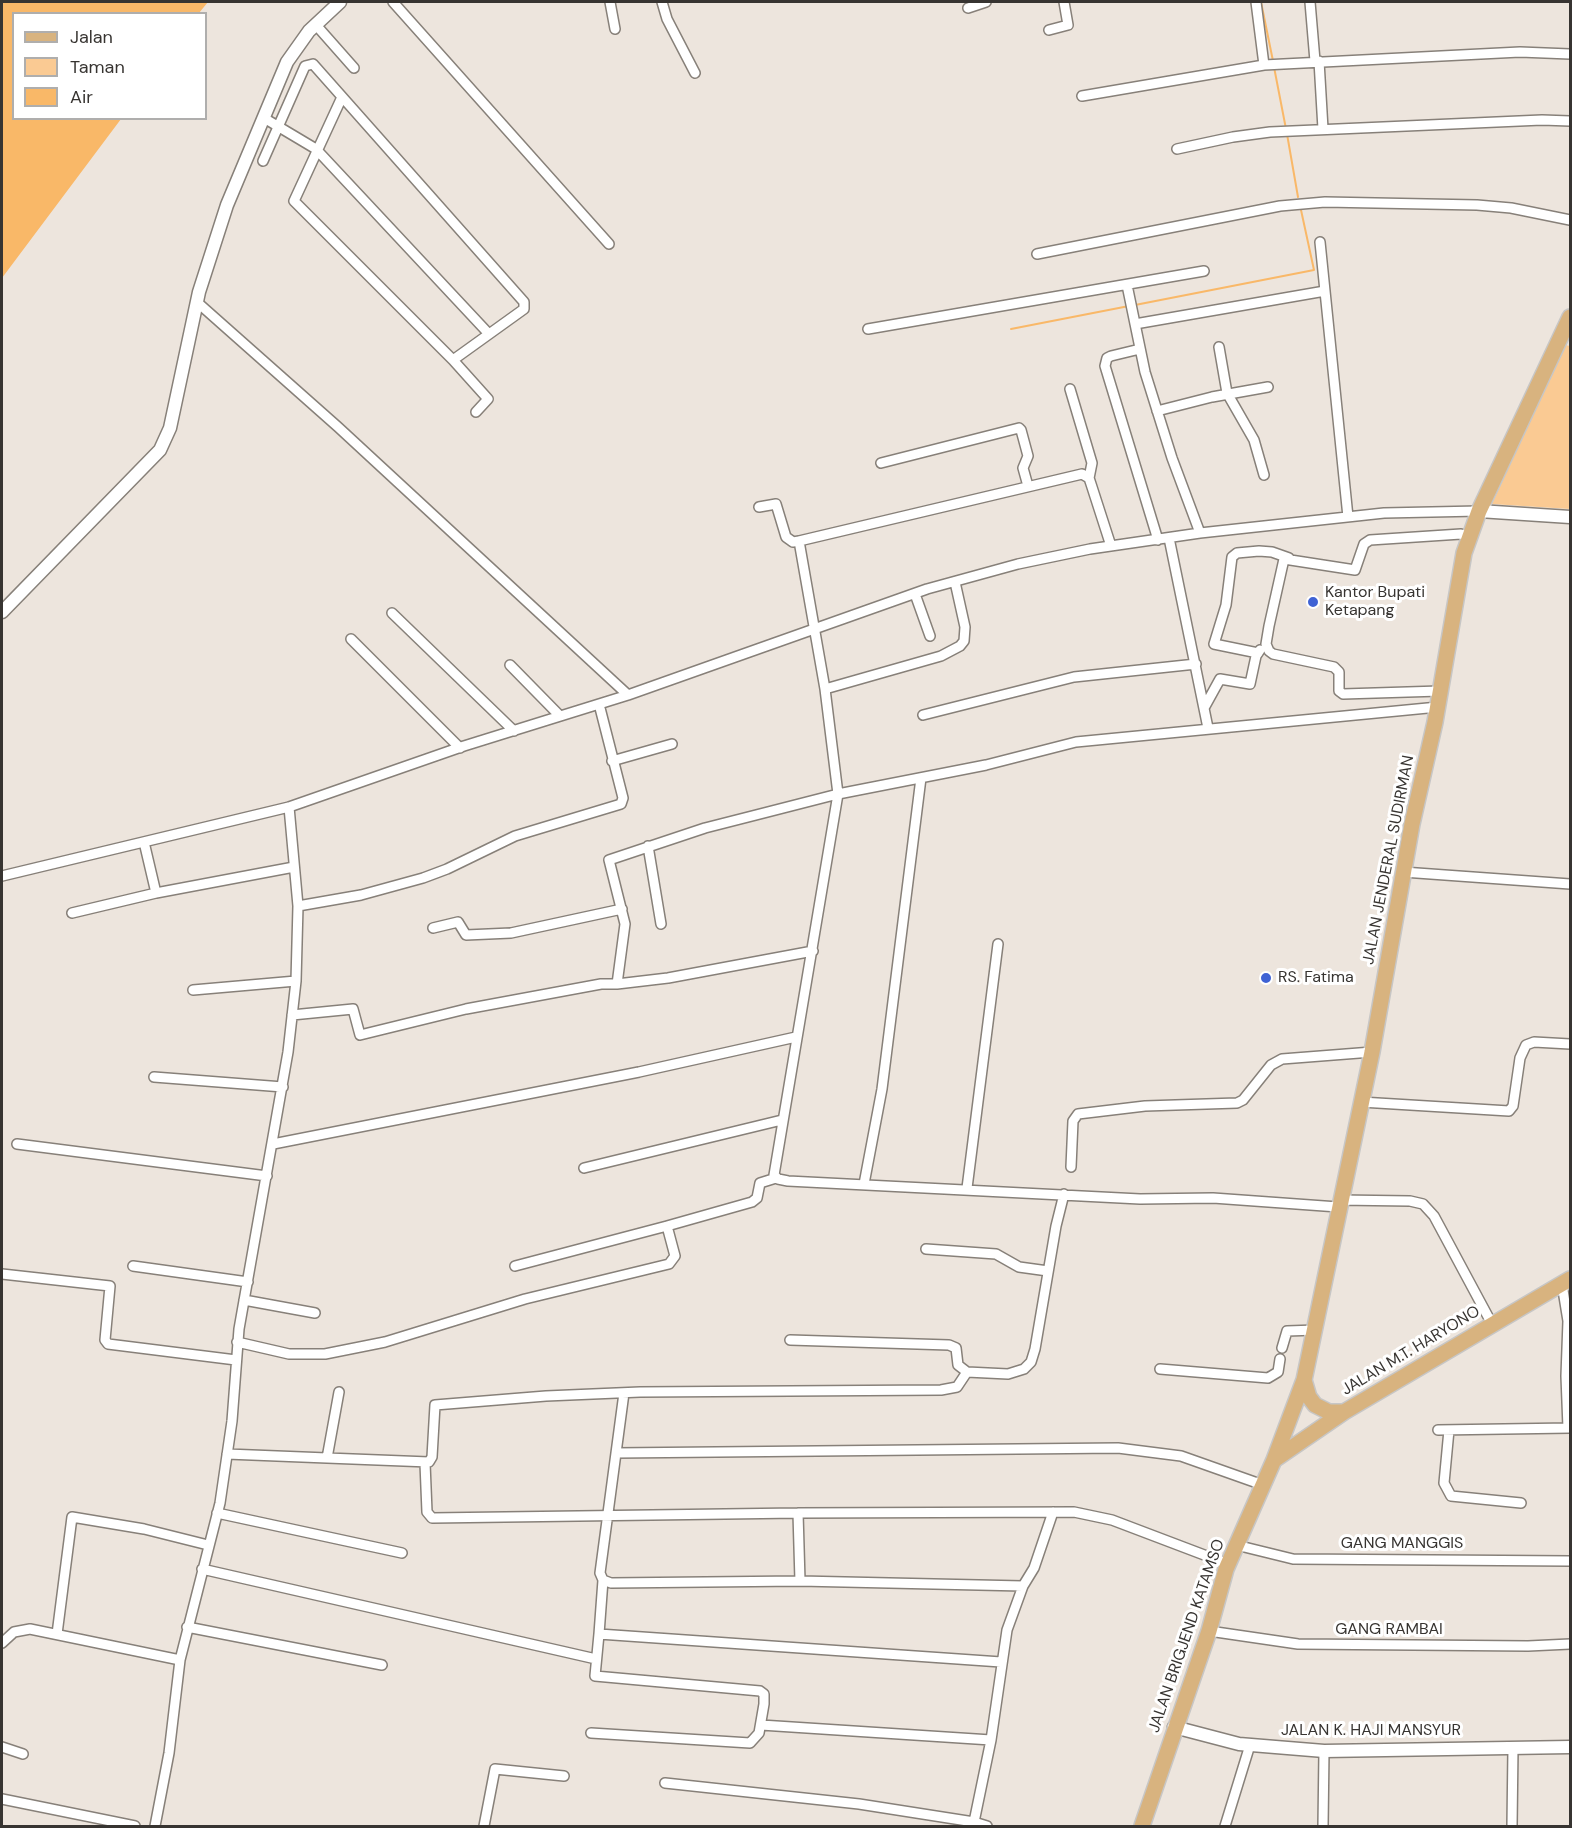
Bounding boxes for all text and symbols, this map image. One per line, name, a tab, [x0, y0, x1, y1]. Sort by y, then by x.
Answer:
legend	[12, 12, 207, 120]
text: Jalan	[70, 25, 113, 49]
text: Taman	[70, 55, 125, 79]
text: Air	[70, 85, 93, 109]
place label: Kantor Bupati Ketapang	[1325, 583, 1425, 621]
marker: Kantor Bupati Ketapang	[1306, 595, 1320, 609]
street label: JALAN JENDERAL SUDIRMAN	[1359, 754, 1419, 966]
place label: RS. Fatima	[1278, 968, 1354, 988]
marker: RS. Fatima	[1259, 971, 1273, 985]
street label: JALAN M.T. HARYONO	[1338, 1302, 1484, 1400]
street label: GANG MANGGIS	[1341, 1534, 1463, 1554]
street label: JALAN BRIGJEND KATAMSO	[1145, 1537, 1229, 1735]
street label: GANG RAMBAI	[1335, 1620, 1443, 1640]
street label: JALAN K. HAJI MANSYUR	[1281, 1721, 1461, 1741]

